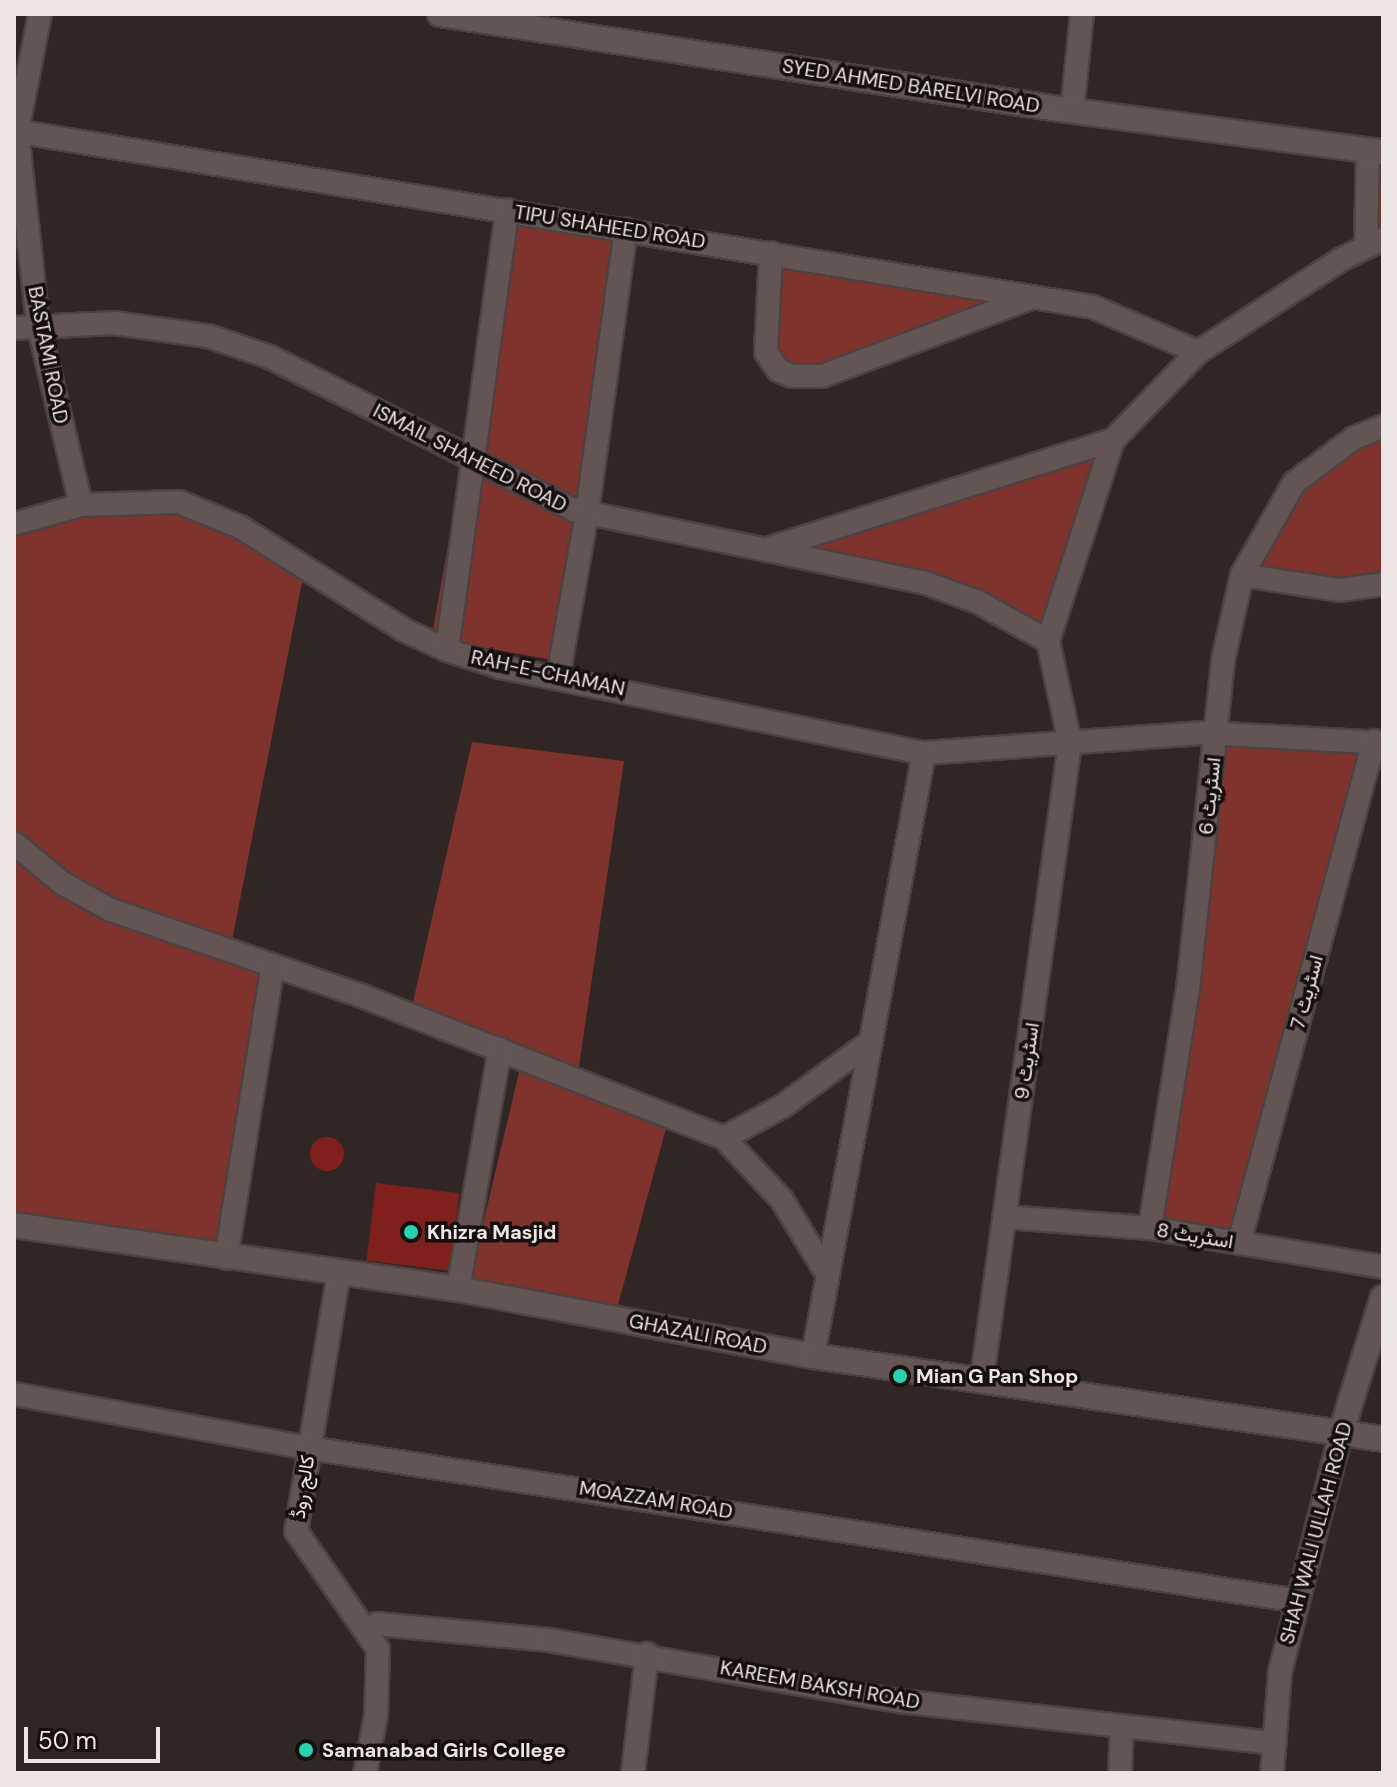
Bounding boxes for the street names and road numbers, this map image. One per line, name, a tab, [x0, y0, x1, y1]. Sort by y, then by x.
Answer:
street label: SYED AHMED BARELVI ROAD	[781, 54, 1041, 118]
street label: TIPU SHAHEED ROAD	[513, 200, 707, 254]
street label: BASTAMI ROAD	[23, 284, 73, 426]
street label: ISMAIL SHAHEED ROAD	[369, 399, 571, 517]
street label: RAH-E-CHAMAN	[469, 645, 627, 701]
street label: اسٹریٹ 6	[1194, 756, 1226, 836]
street label: اسٹریٹ 7	[1286, 952, 1328, 1032]
street label: اسٹریٹ 9	[1010, 1021, 1044, 1101]
street label: اسٹریٹ 8	[1155, 1218, 1235, 1254]
street label: GHAZALI ROAD	[627, 1309, 769, 1359]
street label: SHAH WALI ULLAH ROAD	[1275, 1419, 1357, 1647]
street label: کالج روڈ	[286, 1454, 320, 1520]
street label: MOAZZAM ROAD	[578, 1476, 734, 1524]
street label: KAREEM BAKSH ROAD	[718, 1656, 922, 1714]

